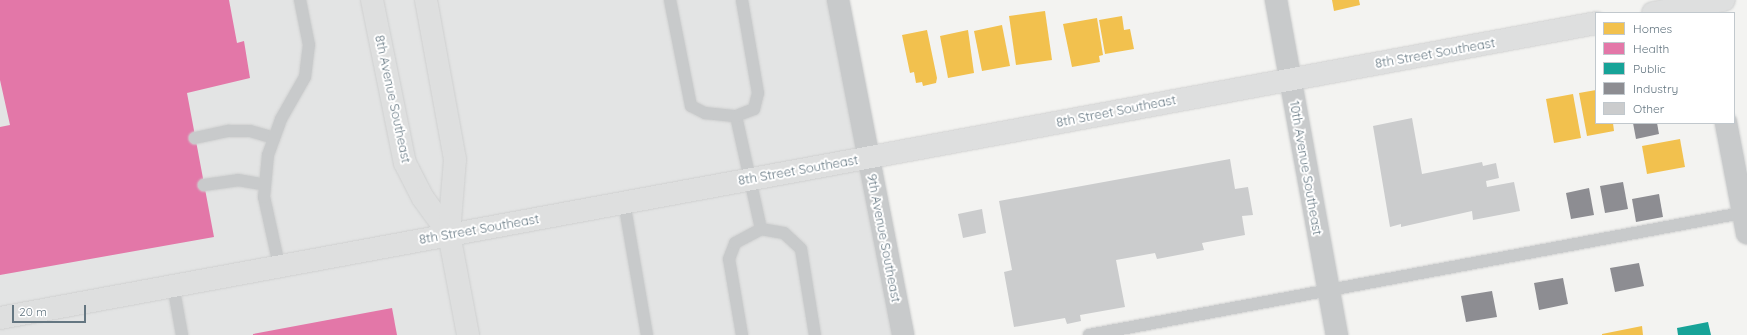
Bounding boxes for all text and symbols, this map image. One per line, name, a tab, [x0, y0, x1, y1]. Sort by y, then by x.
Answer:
legend	[1595, 12, 1735, 124]
text: Homes	[1633, 21, 1672, 36]
street label: 8th Avenue Southeast	[372, 34, 414, 164]
street label: 8th Street Southeast	[1374, 35, 1496, 71]
text: Health	[1633, 41, 1669, 56]
text: Public	[1633, 61, 1666, 76]
text: Industry	[1633, 81, 1678, 96]
street label: 8th Street Southeast	[1055, 92, 1177, 130]
street label: 10th Avenue Southeast	[1287, 100, 1325, 236]
text: Other	[1633, 101, 1664, 116]
street label: 8th Street Southeast	[737, 152, 859, 188]
street label: 9th Avenue Southeast	[864, 172, 904, 304]
street label: 8th Street Southeast	[418, 211, 540, 247]
scale bar	[14, 297, 88, 323]
text: 20 m	[19, 304, 47, 319]

